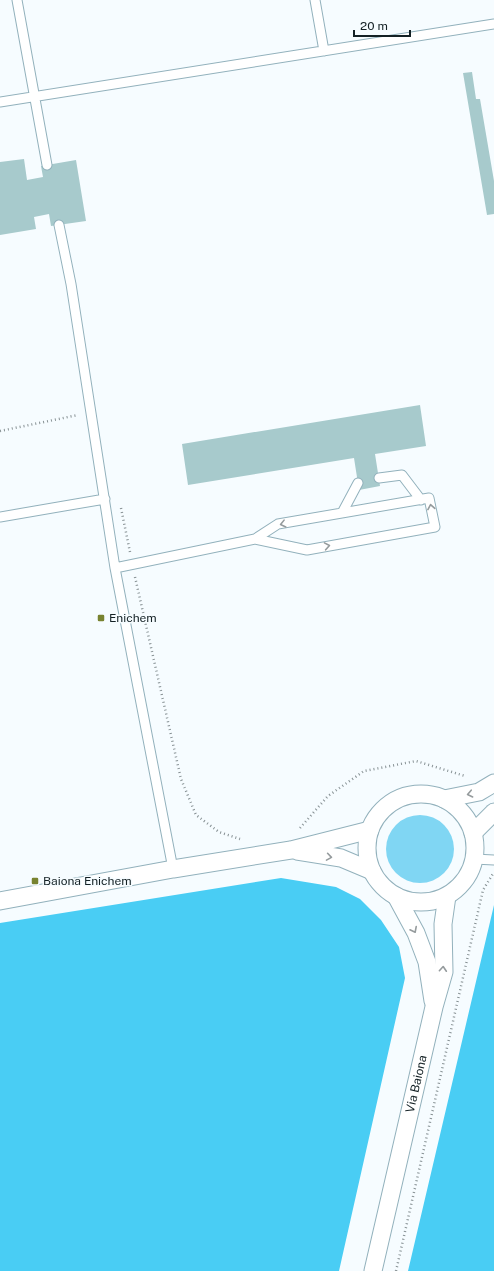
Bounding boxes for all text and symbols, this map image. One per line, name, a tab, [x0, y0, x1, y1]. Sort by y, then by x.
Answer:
scale bar	[354, 12, 410, 38]
text: 20 m	[360, 19, 388, 33]
one-way arrow	[427, 504, 436, 510]
one-way arrow	[279, 519, 286, 527]
one-way arrow	[324, 543, 330, 551]
place label: Enichem	[109, 611, 157, 625]
marker: Enichem	[96, 613, 106, 623]
one-way arrow	[467, 789, 473, 798]
one-way arrow	[326, 852, 332, 860]
place label: Baiona Enichem	[43, 874, 132, 888]
marker: Baiona Enichem	[30, 876, 40, 886]
one-way arrow	[409, 926, 417, 934]
one-way arrow	[439, 966, 448, 972]
street label: Via Baiona	[403, 1054, 430, 1114]

